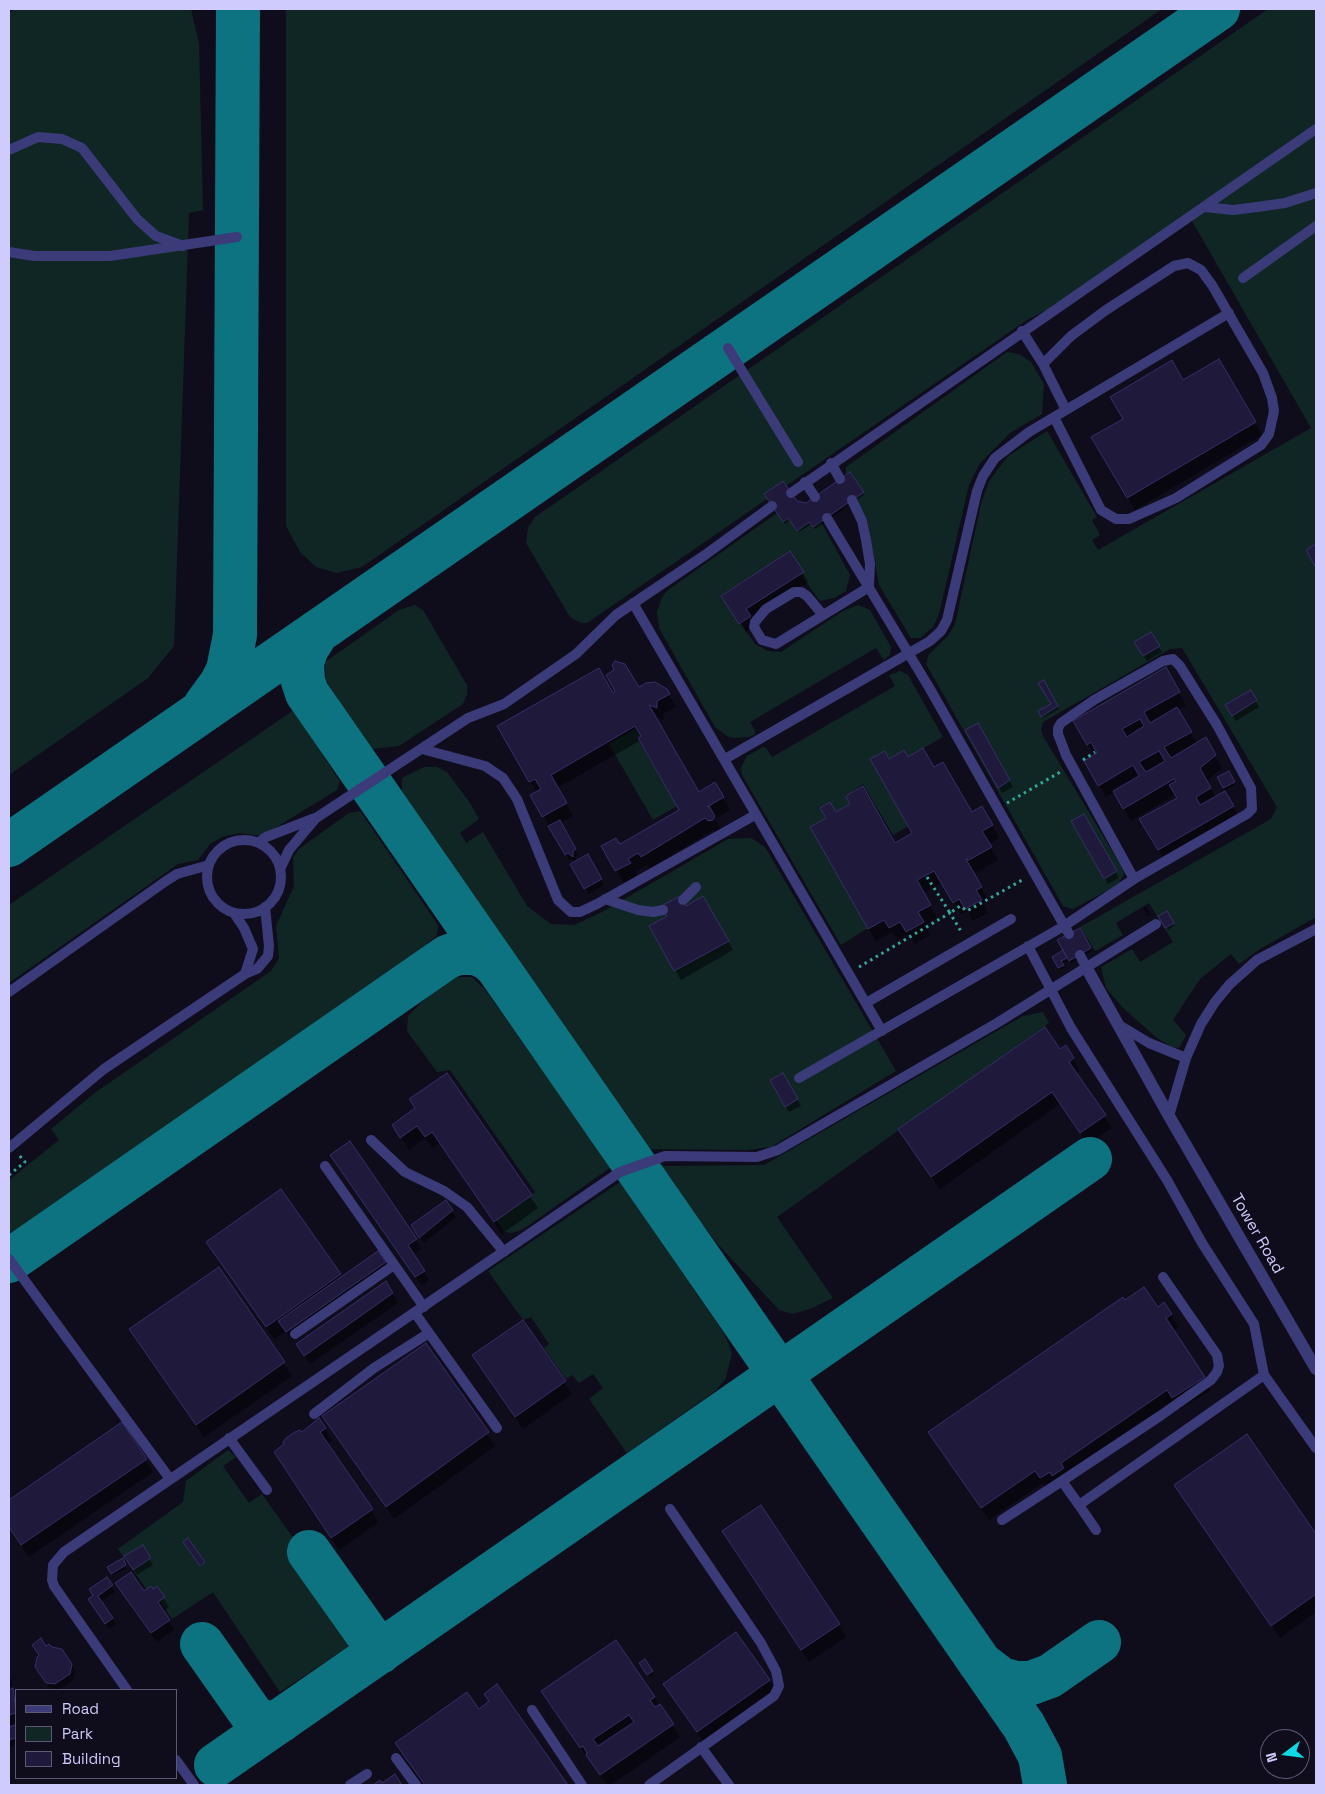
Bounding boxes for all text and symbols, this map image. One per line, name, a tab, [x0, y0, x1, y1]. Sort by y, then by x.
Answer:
street label: Tower Road	[1226, 1191, 1288, 1277]
legend	[15, 1689, 178, 1779]
text: Road	[62, 1699, 99, 1718]
text: Park	[62, 1724, 93, 1743]
north arrow	[1260, 1729, 1310, 1779]
text: Building	[62, 1749, 121, 1768]
text: N	[1262, 1751, 1281, 1764]

